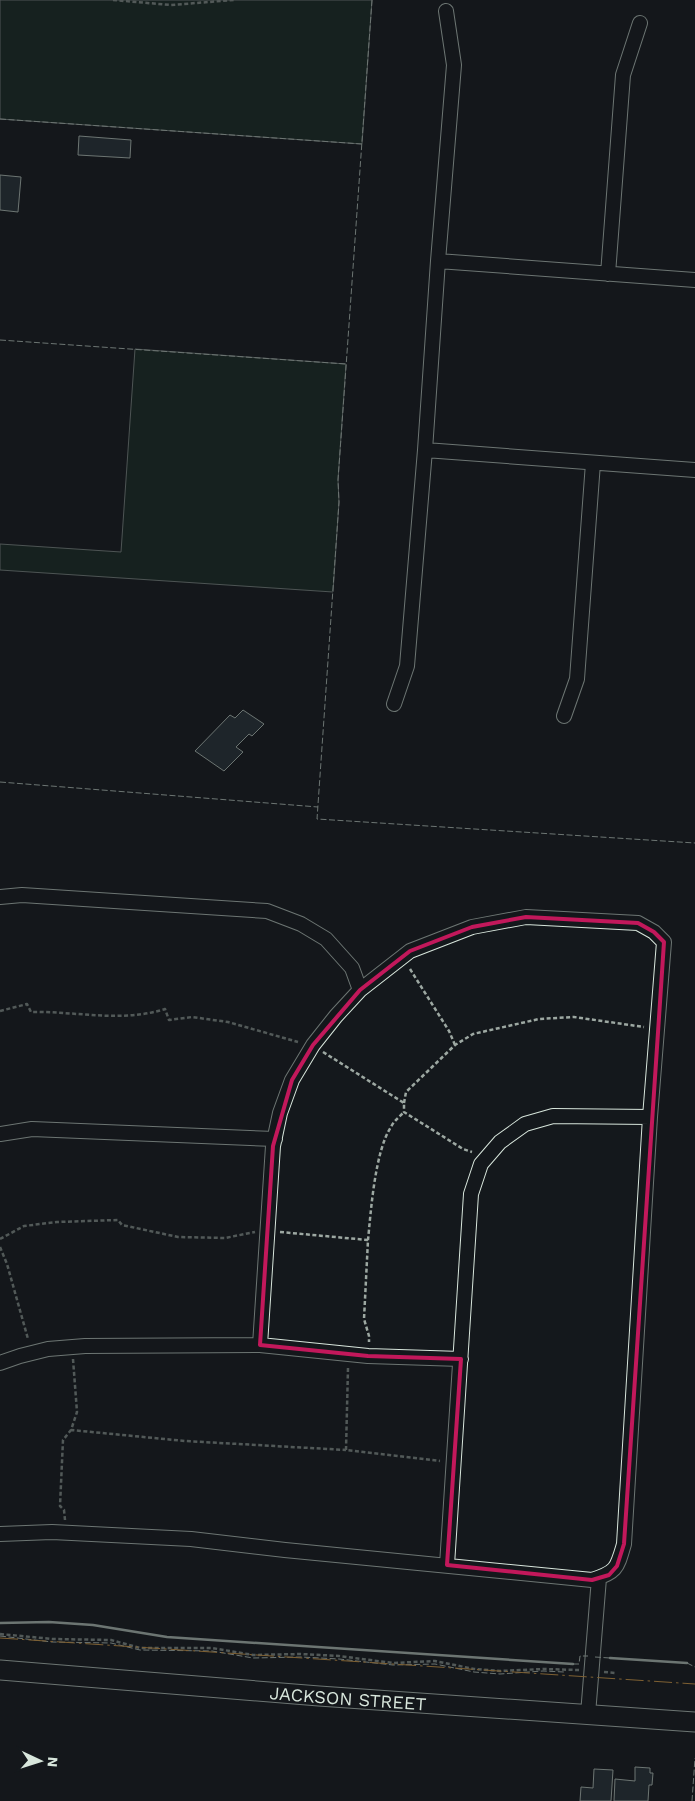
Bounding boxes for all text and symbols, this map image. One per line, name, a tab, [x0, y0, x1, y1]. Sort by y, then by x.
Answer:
street label: JACKSON STREET	[269, 1682, 427, 1714]
north arrow	[15, 1736, 65, 1786]
text: N	[45, 1756, 61, 1768]

